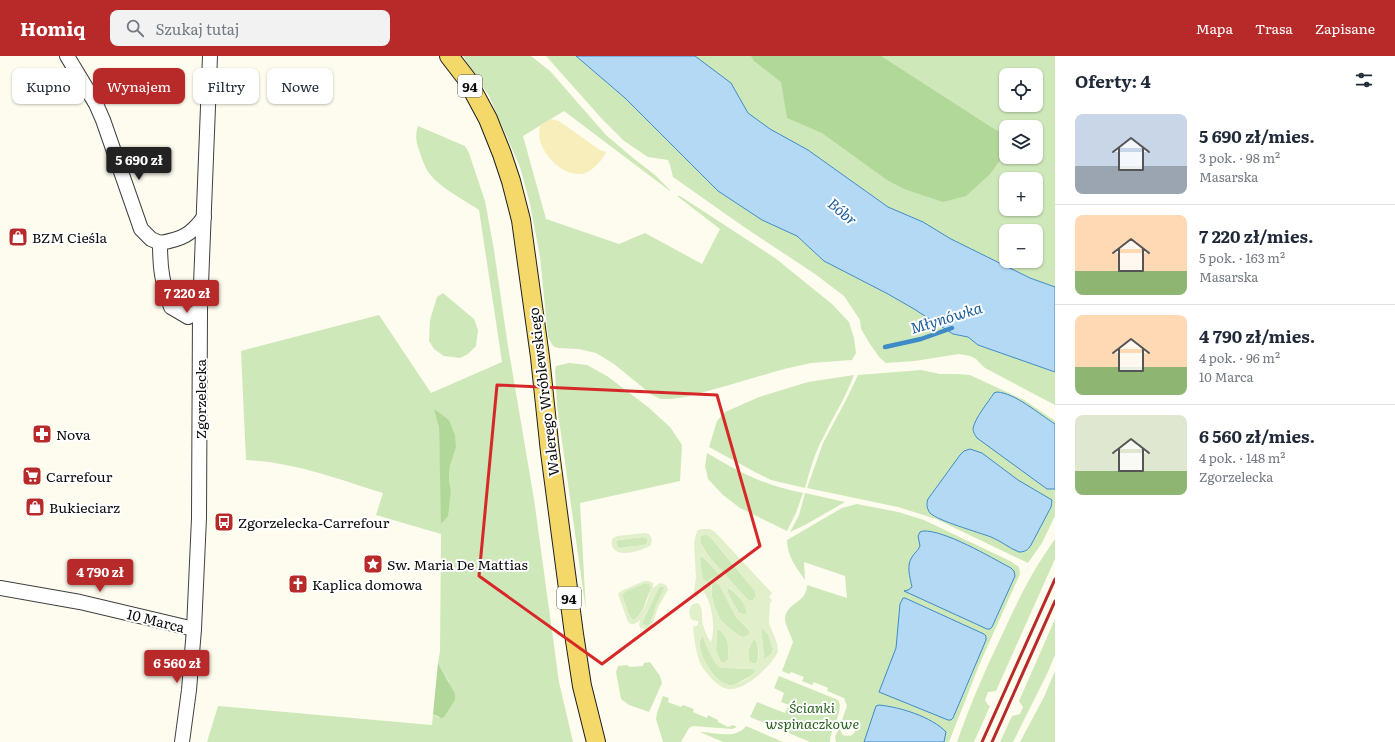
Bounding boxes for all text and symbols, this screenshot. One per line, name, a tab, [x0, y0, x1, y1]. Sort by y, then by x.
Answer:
search box	[110, 10, 390, 46]
text: Homiq	[20, 14, 86, 42]
icon: search	[124, 17, 146, 39]
text: Szukaj tutaj	[156, 17, 239, 40]
text: Mapa	[1196, 18, 1233, 38]
text: Trasa	[1255, 18, 1293, 38]
text: Zapisane	[1315, 18, 1375, 38]
chip: Kupno	[12, 68, 85, 104]
chip: Wynajem	[93, 68, 185, 104]
chip: Filtry	[193, 68, 259, 104]
chip: Nowe	[267, 68, 333, 104]
map controls	[999, 68, 1043, 268]
button: locate	[999, 68, 1043, 112]
text: Oferty: 4	[1075, 68, 1151, 93]
icon: filters	[1353, 69, 1375, 91]
road number: 94	[458, 75, 482, 97]
button: layers	[999, 120, 1043, 164]
text: 5 690 zł/mies.	[1199, 123, 1315, 148]
icon: home	[1107, 130, 1155, 178]
pin: 5 690 zł	[98, 147, 180, 181]
text: 3 pok. · 98 m²	[1199, 148, 1280, 167]
text: 5 690 zł	[115, 150, 163, 169]
text: Masarska	[1199, 167, 1258, 186]
button: +	[999, 172, 1043, 216]
water label: Bóbr	[823, 192, 863, 230]
text: 7 220 zł/mies.	[1199, 223, 1313, 248]
button: −	[999, 224, 1043, 268]
shop icon: BZM Cieśla	[7, 226, 29, 248]
place label: BZM Cieśla	[32, 227, 108, 247]
icon: home	[1107, 231, 1155, 279]
text: 5 pok. · 163 m²	[1199, 248, 1285, 267]
text: Masarska	[1199, 267, 1258, 286]
pin: 7 220 zł	[146, 280, 228, 314]
text: 7 220 zł	[164, 283, 210, 302]
water label: Młynówka	[907, 295, 985, 339]
street label: Walerego Wróblewskiego	[523, 306, 563, 478]
text: 4 790 zł/mies.	[1199, 323, 1315, 348]
icon: home	[1107, 331, 1155, 379]
text: 4 pok. · 96 m²	[1199, 348, 1280, 367]
street label: Zgorzelecka	[190, 359, 210, 439]
text: 10 Marca	[1199, 367, 1254, 386]
pharmacy icon: Nova	[31, 423, 53, 445]
text: 6 560 zł/mies.	[1199, 423, 1315, 448]
place label: Nova	[56, 424, 91, 444]
icon: home	[1107, 431, 1155, 479]
text: 4 pok. · 148 m²	[1199, 448, 1285, 467]
supermarket icon: Carrefour	[21, 465, 43, 487]
place label: Carrefour	[46, 466, 113, 486]
text: Zgorzelecka	[1199, 467, 1273, 486]
shop icon: Bukieciarz	[24, 496, 46, 518]
place label: Bukieciarz	[49, 497, 120, 517]
bus stop icon: Zgorzelecka-Carrefour	[213, 511, 235, 533]
place label: Zgorzelecka-Carrefour	[238, 512, 390, 532]
place icon: Sw. Maria De Mattias	[362, 553, 384, 575]
place label: Sw. Maria De Mattias	[387, 554, 528, 574]
pin: 4 790 zł	[59, 559, 141, 593]
text: 4 790 zł	[76, 562, 124, 581]
church icon: Kaplica domowa	[287, 573, 309, 595]
place label: Kaplica domowa	[312, 574, 423, 594]
road number: 94	[557, 587, 581, 609]
street label: 10 Marca	[125, 603, 187, 637]
pin: 6 560 zł	[136, 650, 218, 684]
text: 6 560 zł	[153, 653, 201, 672]
park label: Ścianki wspinaczkowe	[765, 697, 859, 733]

